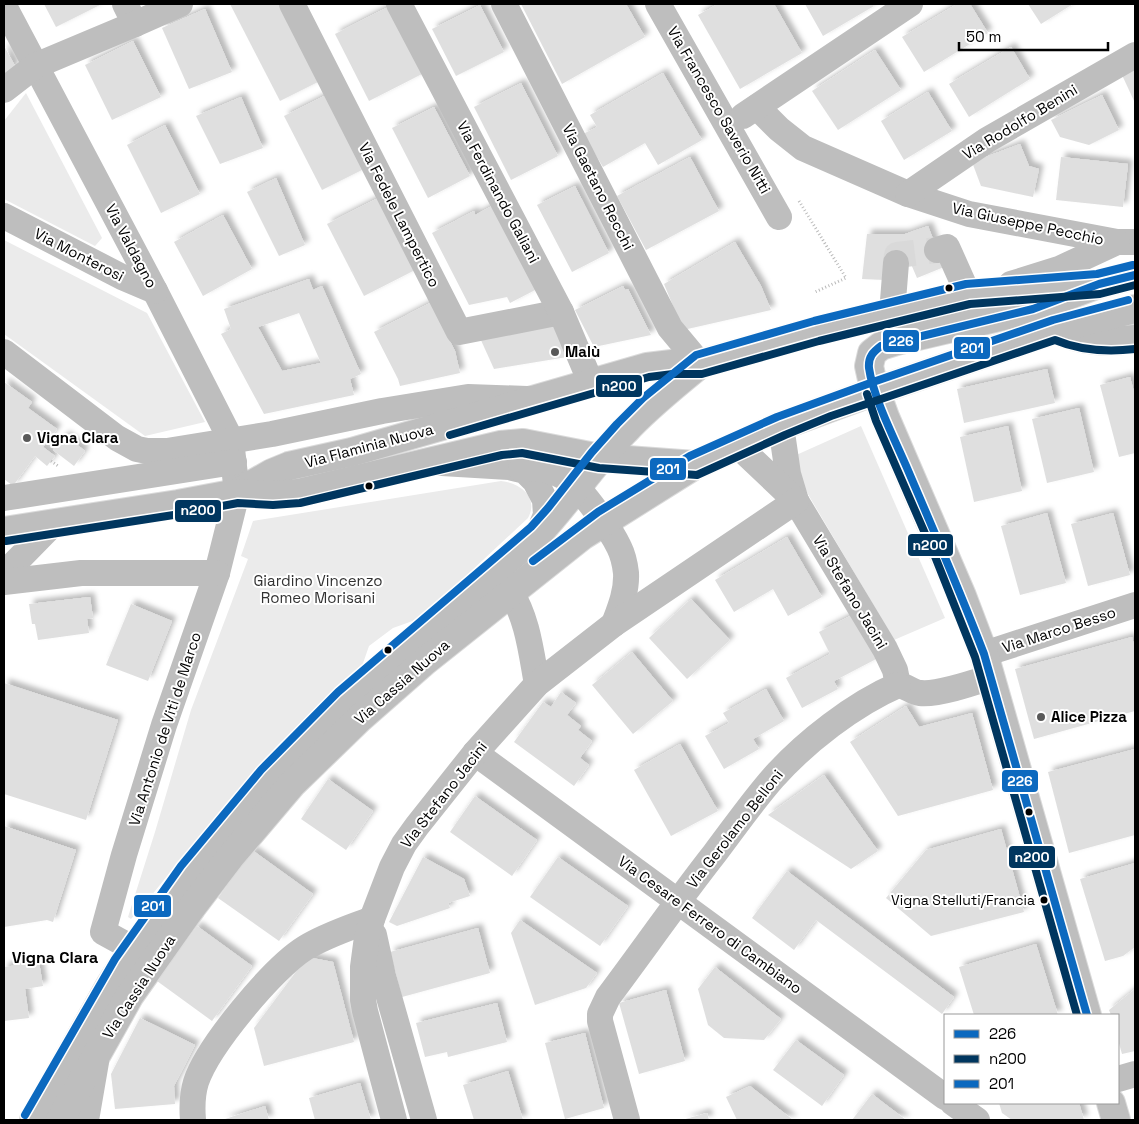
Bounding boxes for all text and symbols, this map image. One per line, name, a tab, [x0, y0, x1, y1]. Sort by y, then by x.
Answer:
scale bar	[959, 20, 1108, 52]
street label: Via Francesco Saverio Nitti	[664, 23, 775, 197]
text: 50 m	[966, 27, 1001, 46]
street label: Via Rodolfo Benini	[959, 80, 1081, 163]
street label: Via Ferdinando Galiani	[453, 117, 544, 266]
street label: Via Gaetano Recchi	[558, 120, 639, 253]
street label: Via Fedele Lampertico	[355, 139, 444, 290]
street label: Via Giuseppe Pecchio	[950, 198, 1106, 249]
street label: Via Valdagno	[101, 200, 162, 291]
street label: Via Monterosi	[31, 224, 127, 285]
unlabelled marker	[944, 283, 954, 293]
line badge: 226	[882, 329, 920, 353]
text: 226	[888, 332, 914, 350]
line badge: 201	[953, 336, 991, 360]
text: 201	[960, 339, 984, 357]
place label: Malù	[565, 342, 600, 361]
marker: Malù	[549, 346, 561, 358]
line badge: n200	[595, 374, 643, 398]
text: n200	[601, 377, 637, 395]
street label: Via Flaminia Nuova	[302, 419, 436, 472]
place label: Vigna Clara	[37, 428, 119, 447]
marker: Vigna Clara	[21, 432, 33, 444]
line badge: 201	[649, 457, 687, 481]
text: 201	[656, 460, 680, 478]
unlabelled marker	[364, 481, 374, 491]
line badge: n200	[174, 499, 222, 523]
text: n200	[180, 501, 216, 519]
street label: Via Stefano Jacini	[809, 531, 892, 652]
line badge: n200	[907, 533, 954, 557]
text: n200	[912, 536, 948, 554]
park label: Giardino Vincenzo Romeo Morisani	[253, 571, 383, 607]
street label: Via Marco Besso	[1000, 602, 1118, 657]
street label: Via Antonio de Viti de Marco	[124, 629, 205, 828]
street label: Via Cassia Nuova	[350, 635, 454, 728]
unlabelled marker	[383, 645, 393, 655]
place label: Alice Pizza	[1051, 707, 1127, 726]
marker: Alice Pizza	[1035, 711, 1047, 723]
street label: Via Stefano Jacini	[396, 738, 491, 852]
street label: Via Gerolamo Belloni	[682, 766, 787, 892]
line badge: 226	[1001, 769, 1039, 793]
text: 226	[1007, 772, 1033, 790]
unlabelled marker	[1024, 807, 1034, 817]
line badge: n200	[1008, 845, 1056, 869]
text: n200	[1014, 848, 1050, 866]
street label: Via Cesare Ferrero di Cambiano	[615, 851, 806, 998]
place label: Vigna Stelluti/Francia	[891, 891, 1035, 909]
line badge: 201	[133, 894, 172, 918]
marker: Vigna Stelluti/Francia	[1039, 895, 1049, 905]
text: 201	[141, 897, 165, 915]
street label: Via Cassia Nuova	[98, 931, 179, 1042]
district label: Vigna Clara	[12, 947, 98, 968]
legend	[944, 1014, 1119, 1104]
text: 226	[989, 1024, 1016, 1043]
text: n200	[989, 1049, 1026, 1068]
text: 201	[989, 1074, 1014, 1093]

